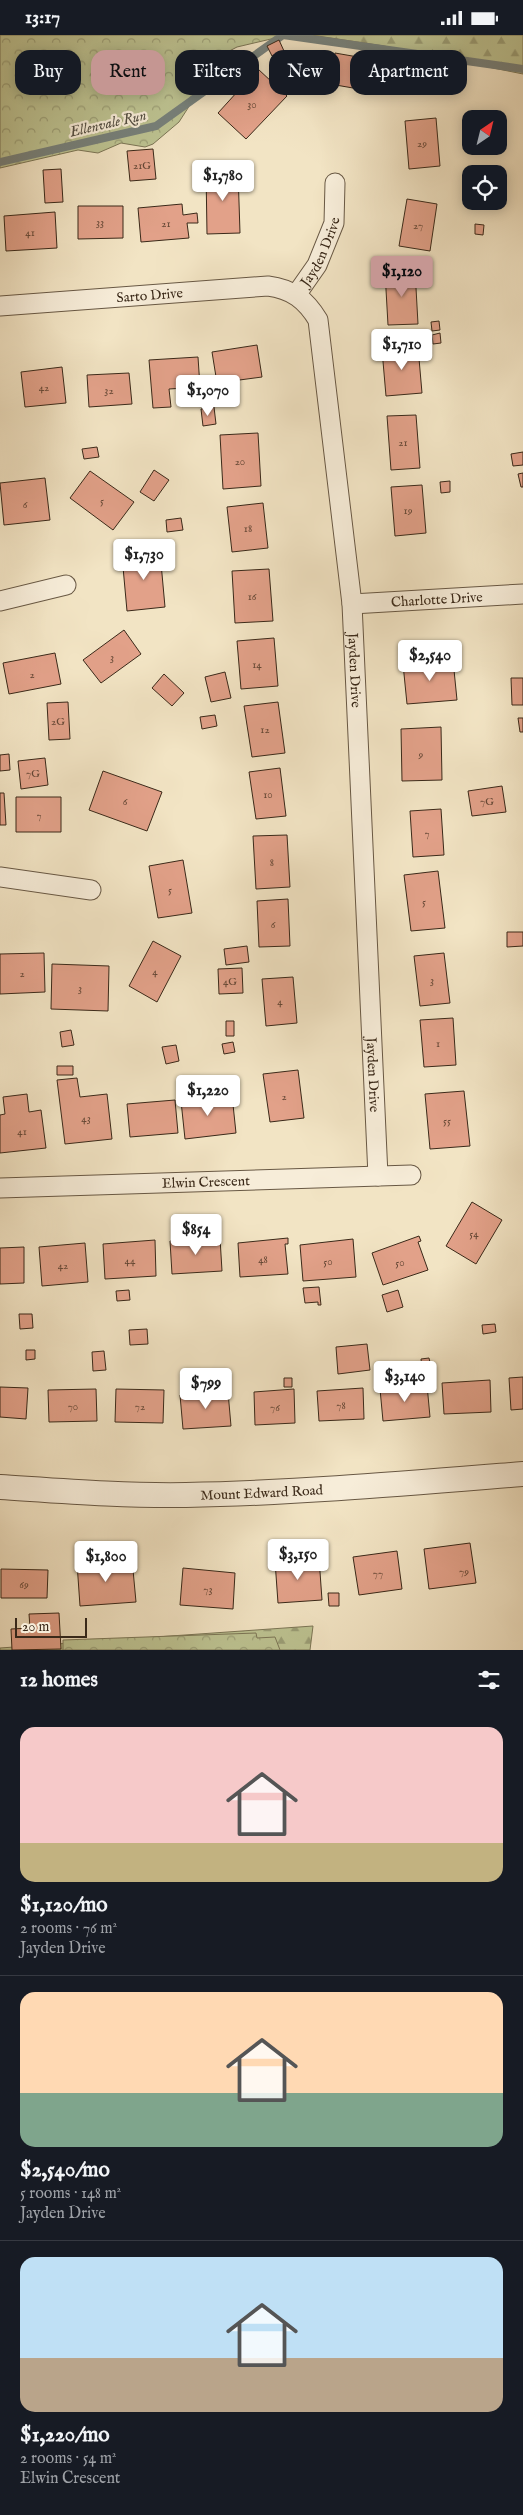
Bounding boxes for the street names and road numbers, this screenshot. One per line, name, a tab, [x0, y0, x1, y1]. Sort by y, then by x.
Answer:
street label: Jayden Drive	[295, 217, 344, 292]
street label: Sarto Drive	[116, 284, 184, 307]
street label: Charlotte Drive	[391, 588, 484, 612]
street label: Jayden Drive	[343, 630, 365, 709]
street label: Jayden Drive	[362, 1035, 383, 1113]
street label: Elwin Crescent	[162, 1172, 250, 1193]
street label: Mount Edward Road	[200, 1481, 324, 1505]

